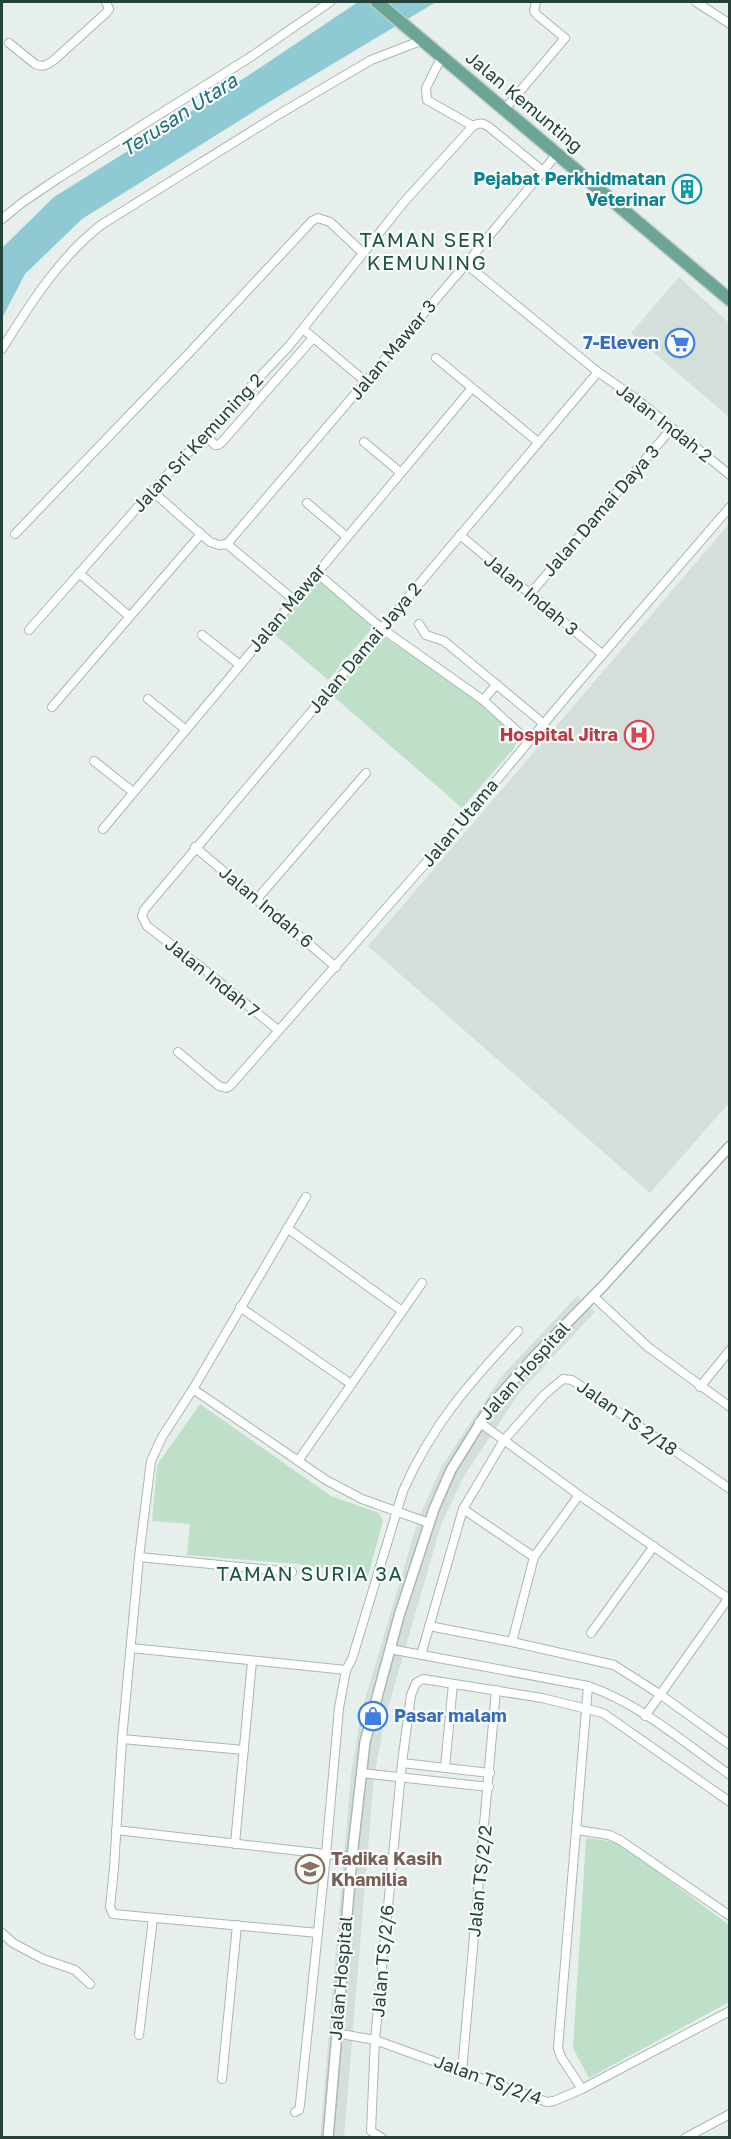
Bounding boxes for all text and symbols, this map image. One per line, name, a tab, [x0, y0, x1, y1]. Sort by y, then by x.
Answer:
street label: Jalan Kemunting	[462, 46, 588, 157]
water label: Terusan Utara	[116, 67, 242, 161]
place label: Pejabat Perkhidmatan Veterinar	[473, 167, 666, 210]
building icon: Pejabat Perkhidmatan Veterinar	[671, 173, 703, 205]
district label: TAMAN SERI KEMUNING	[360, 227, 494, 274]
street label: Jalan Mawar 3	[344, 295, 440, 404]
supermarket icon: 7-Eleven	[664, 327, 696, 359]
place label: 7-Eleven	[583, 331, 659, 353]
street label: Jalan Sri Kemuning 2	[127, 368, 267, 516]
street label: Jalan Indah 2	[612, 378, 717, 466]
street label: Jalan Damai Daya 3	[537, 440, 663, 581]
street label: Jalan Indah 3	[480, 549, 583, 640]
street label: Jalan Mawar	[243, 559, 330, 656]
street label: Jalan Damai Jaya 2	[303, 577, 425, 717]
hospital icon: Hospital Jitra	[623, 719, 655, 751]
place label: Hospital Jitra	[500, 723, 618, 745]
street label: Jalan Utama	[416, 774, 502, 871]
street label: Jalan Indah 6	[215, 860, 318, 952]
street label: Jalan Indah 7	[161, 933, 264, 1022]
street label: Jalan Hospital	[474, 1316, 574, 1424]
street label: Jalan TS 2/18	[573, 1374, 682, 1460]
district label: TAMAN SURIA 3A	[217, 1561, 403, 1585]
shop icon: Pasar malam	[357, 1700, 389, 1732]
place label: Pasar malam	[394, 1704, 507, 1726]
street label: Jalan TS/2/2	[462, 1824, 496, 1938]
place label: Tadika Kasih Khamilia	[331, 1847, 442, 1890]
school or university icon: Tadika Kasih Khamilia	[294, 1853, 326, 1885]
street label: Jalan TS/2/6	[366, 1904, 398, 2018]
street label: Jalan Hospital	[324, 1915, 356, 2041]
street label: Jalan TS/2/4	[432, 2049, 545, 2109]

